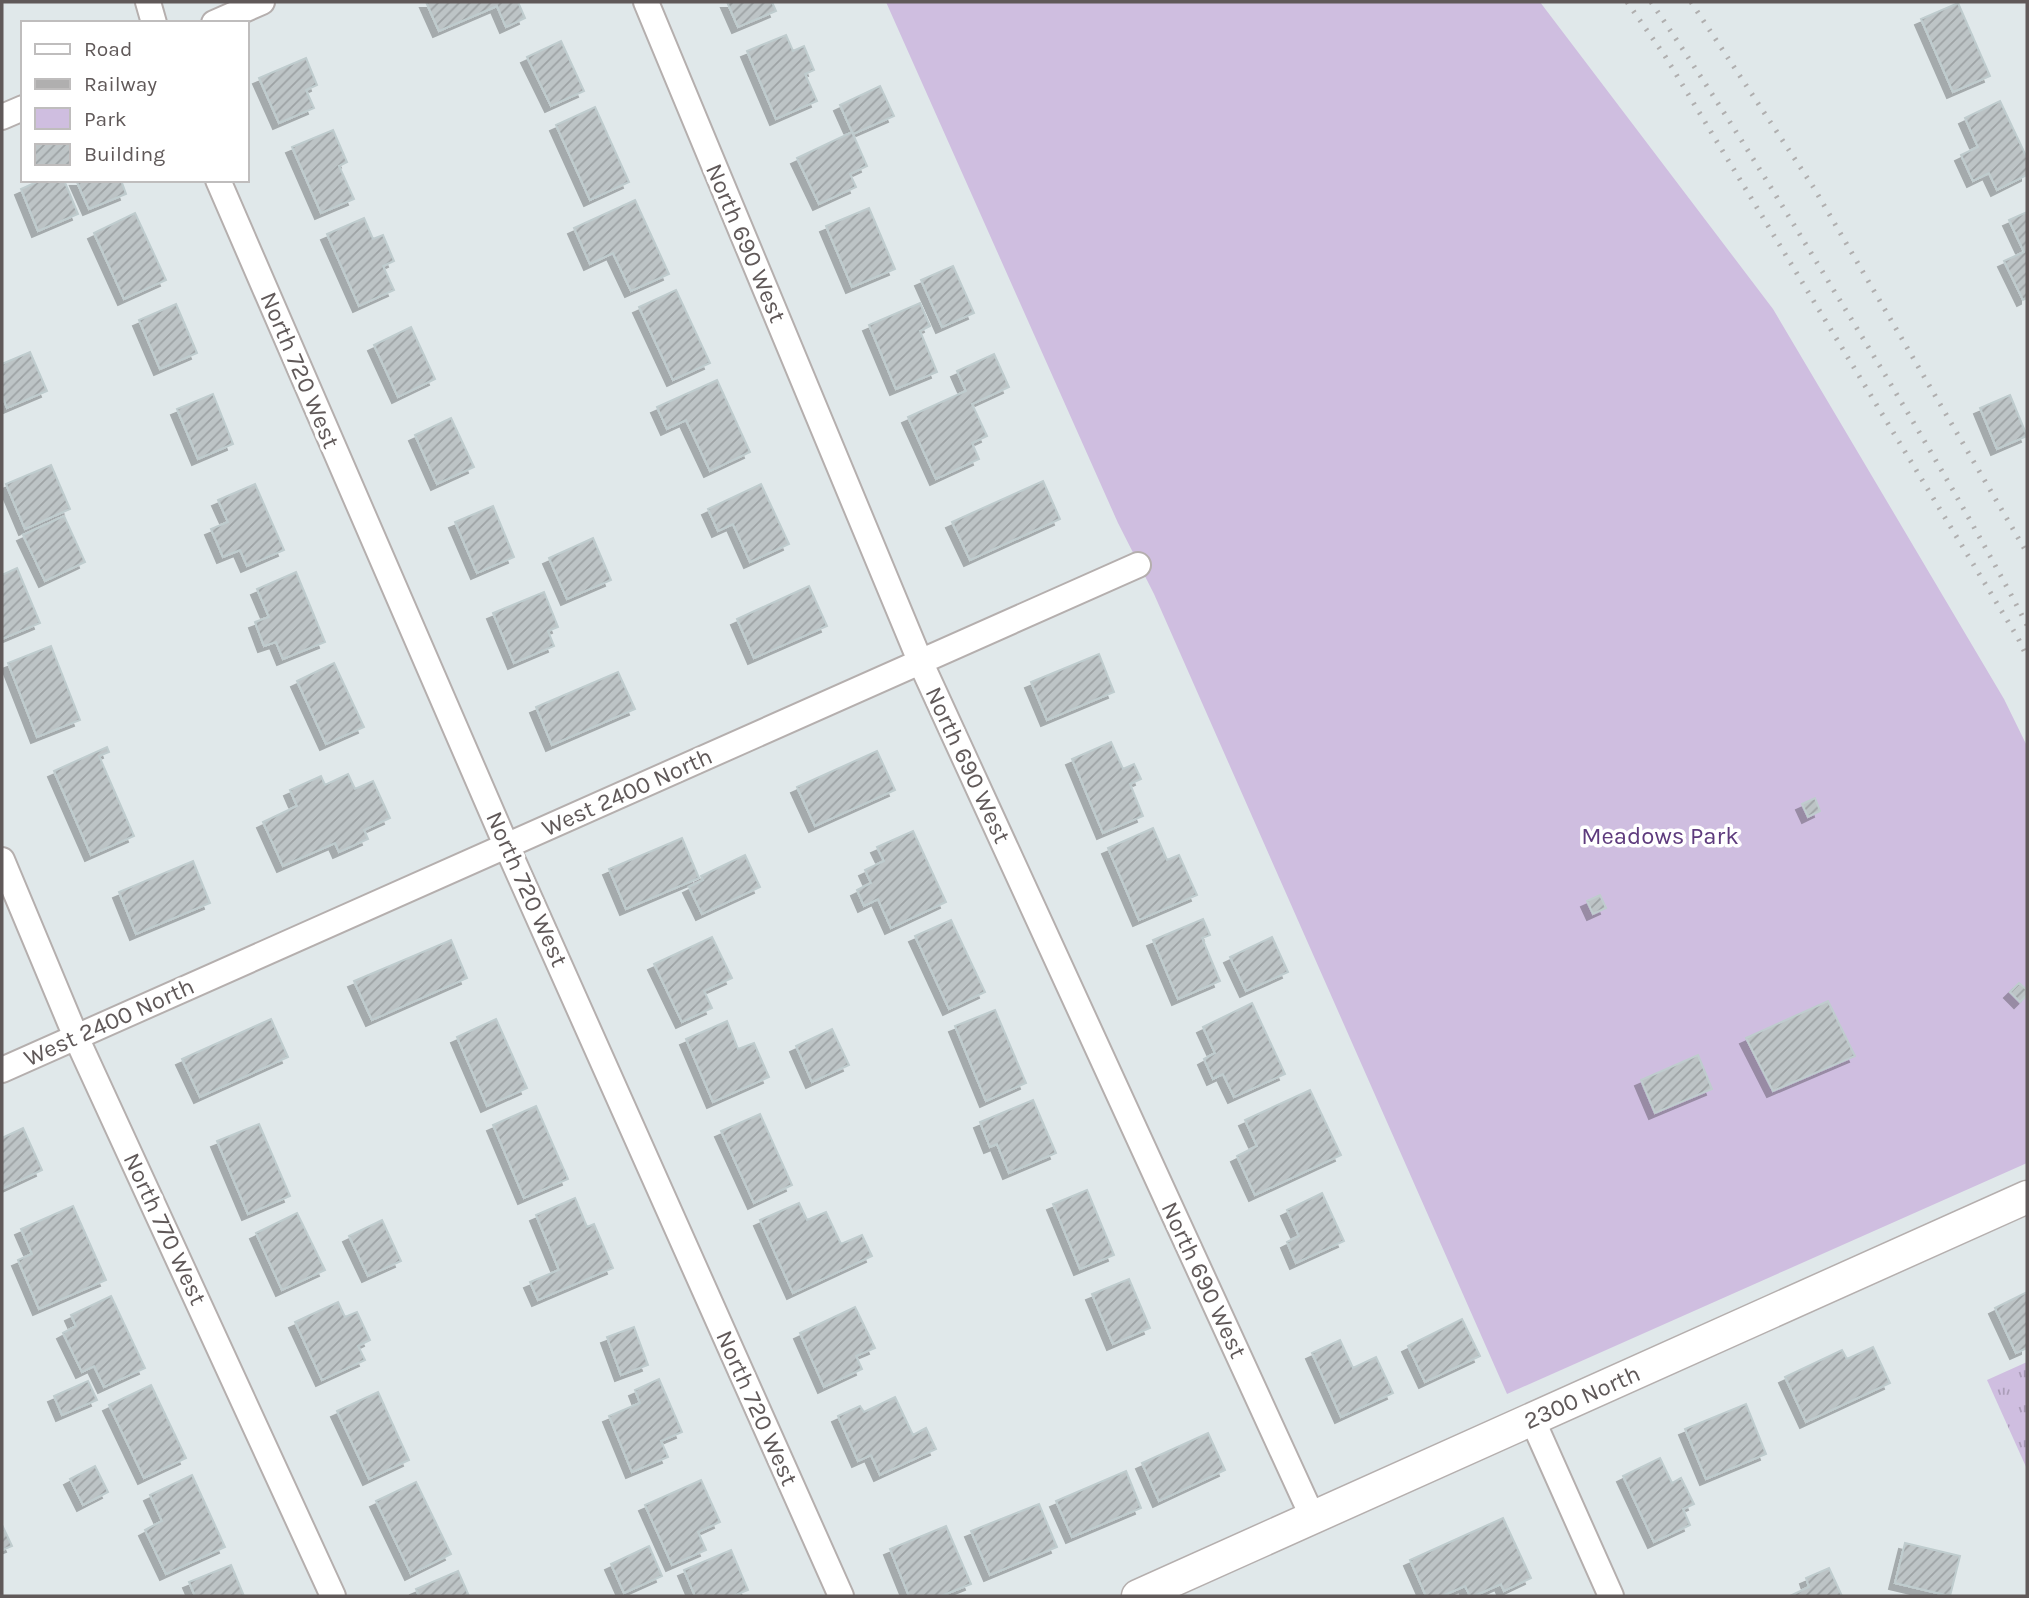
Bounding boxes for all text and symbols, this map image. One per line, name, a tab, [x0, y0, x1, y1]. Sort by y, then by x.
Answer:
legend	[21, 21, 248, 182]
text: Road	[84, 37, 132, 61]
text: Railway	[84, 72, 157, 96]
text: Park	[84, 107, 127, 131]
text: Building	[84, 142, 165, 166]
street label: North 690 West	[700, 159, 792, 327]
street label: North 720 West	[254, 288, 346, 452]
street label: North 690 West	[919, 682, 1017, 848]
street label: West 2400 North	[537, 742, 717, 842]
street label: North 720 West	[480, 807, 574, 971]
park label: Meadows Park	[1581, 822, 1739, 850]
street label: West 2400 North	[19, 972, 199, 1072]
street label: North 770 West	[118, 1149, 212, 1309]
street label: North 690 West	[1155, 1197, 1253, 1363]
street label: North 720 West	[710, 1326, 804, 1490]
street label: 2300 North	[1520, 1359, 1644, 1435]

